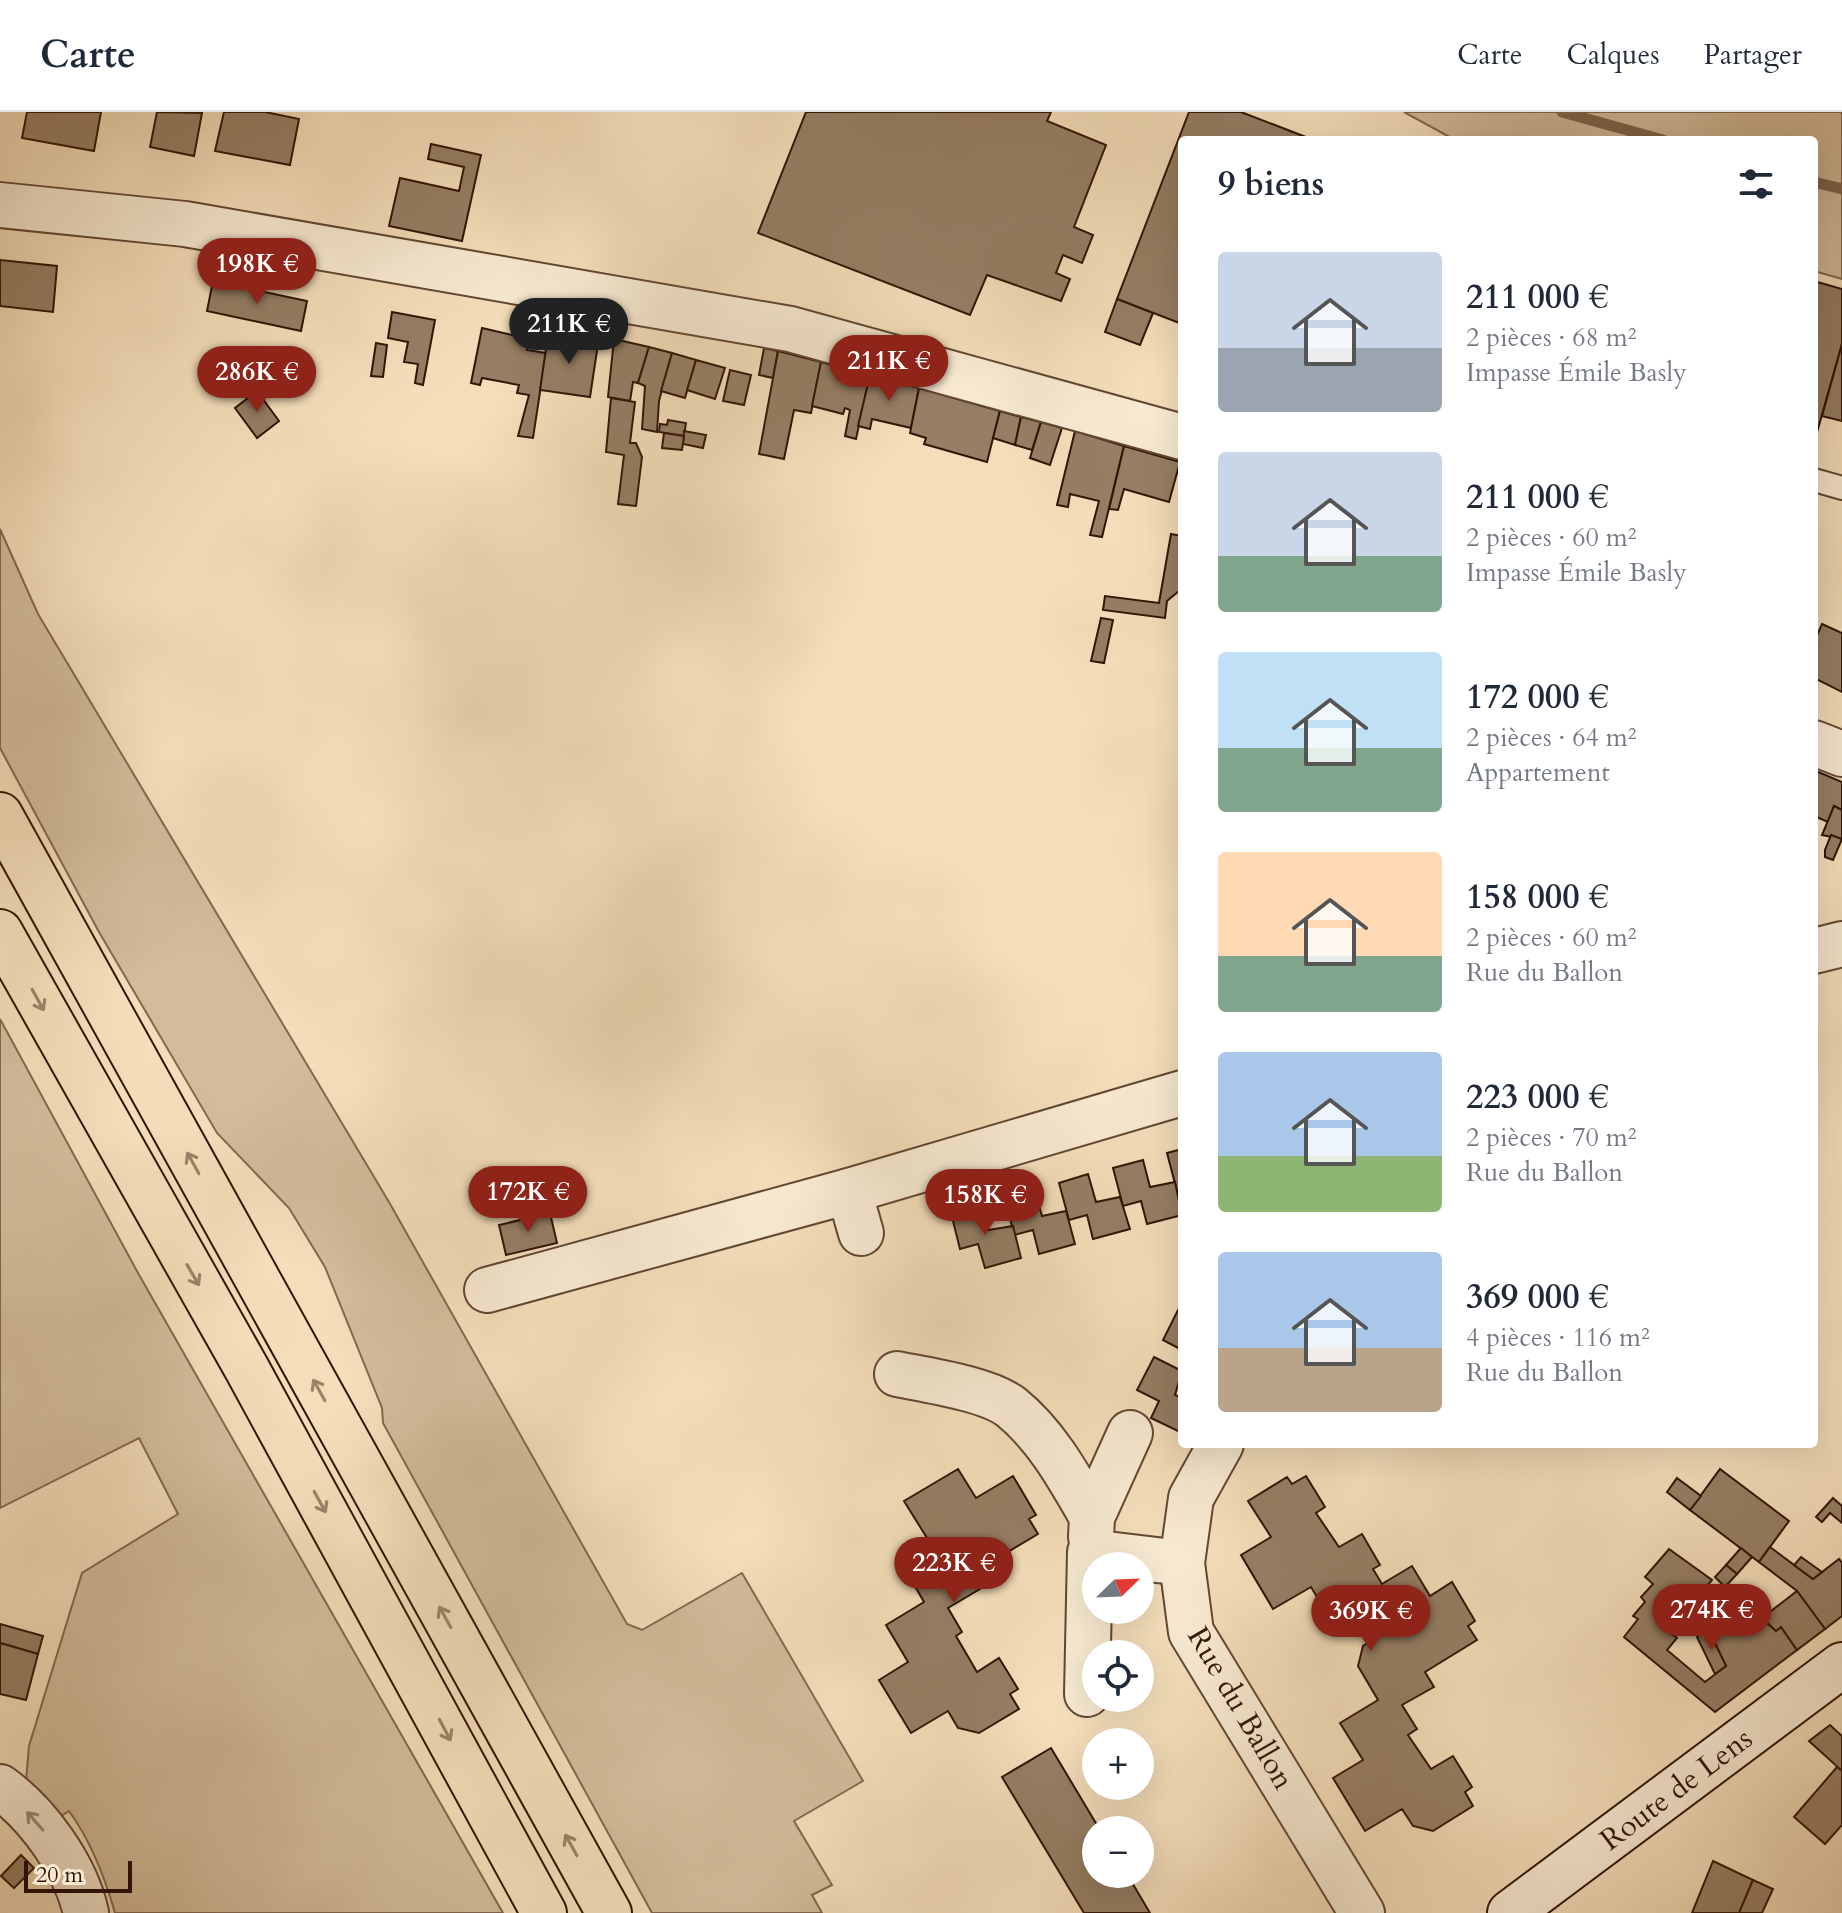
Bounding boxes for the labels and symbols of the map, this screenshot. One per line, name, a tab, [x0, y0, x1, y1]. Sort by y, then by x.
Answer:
pin: 198K €	[192, 238, 322, 306]
pin: 211K €	[504, 298, 634, 366]
pin: 211K €	[824, 335, 954, 403]
pin: 286K €	[192, 346, 322, 414]
one-way arrow	[30, 988, 46, 1012]
one-way arrow	[185, 1151, 200, 1175]
pin: 172K €	[463, 1166, 593, 1234]
pin: 158K €	[920, 1169, 1050, 1237]
one-way arrow	[185, 1263, 201, 1286]
one-way arrow	[311, 1379, 327, 1402]
one-way arrow	[313, 1490, 328, 1514]
pin: 223K €	[889, 1537, 1019, 1605]
north arrow	[1082, 1552, 1154, 1624]
pin: 274K €	[1647, 1584, 1777, 1652]
pin: 369K €	[1306, 1585, 1436, 1653]
one-way arrow	[437, 1606, 453, 1630]
street label: Rue du Ballon	[1177, 1619, 1304, 1797]
one-way arrow	[438, 1718, 454, 1742]
street label: Route de Lens	[1592, 1719, 1761, 1860]
one-way arrow	[26, 1812, 44, 1832]
one-way arrow	[563, 1834, 579, 1857]
scale bar	[24, 1857, 132, 1893]

